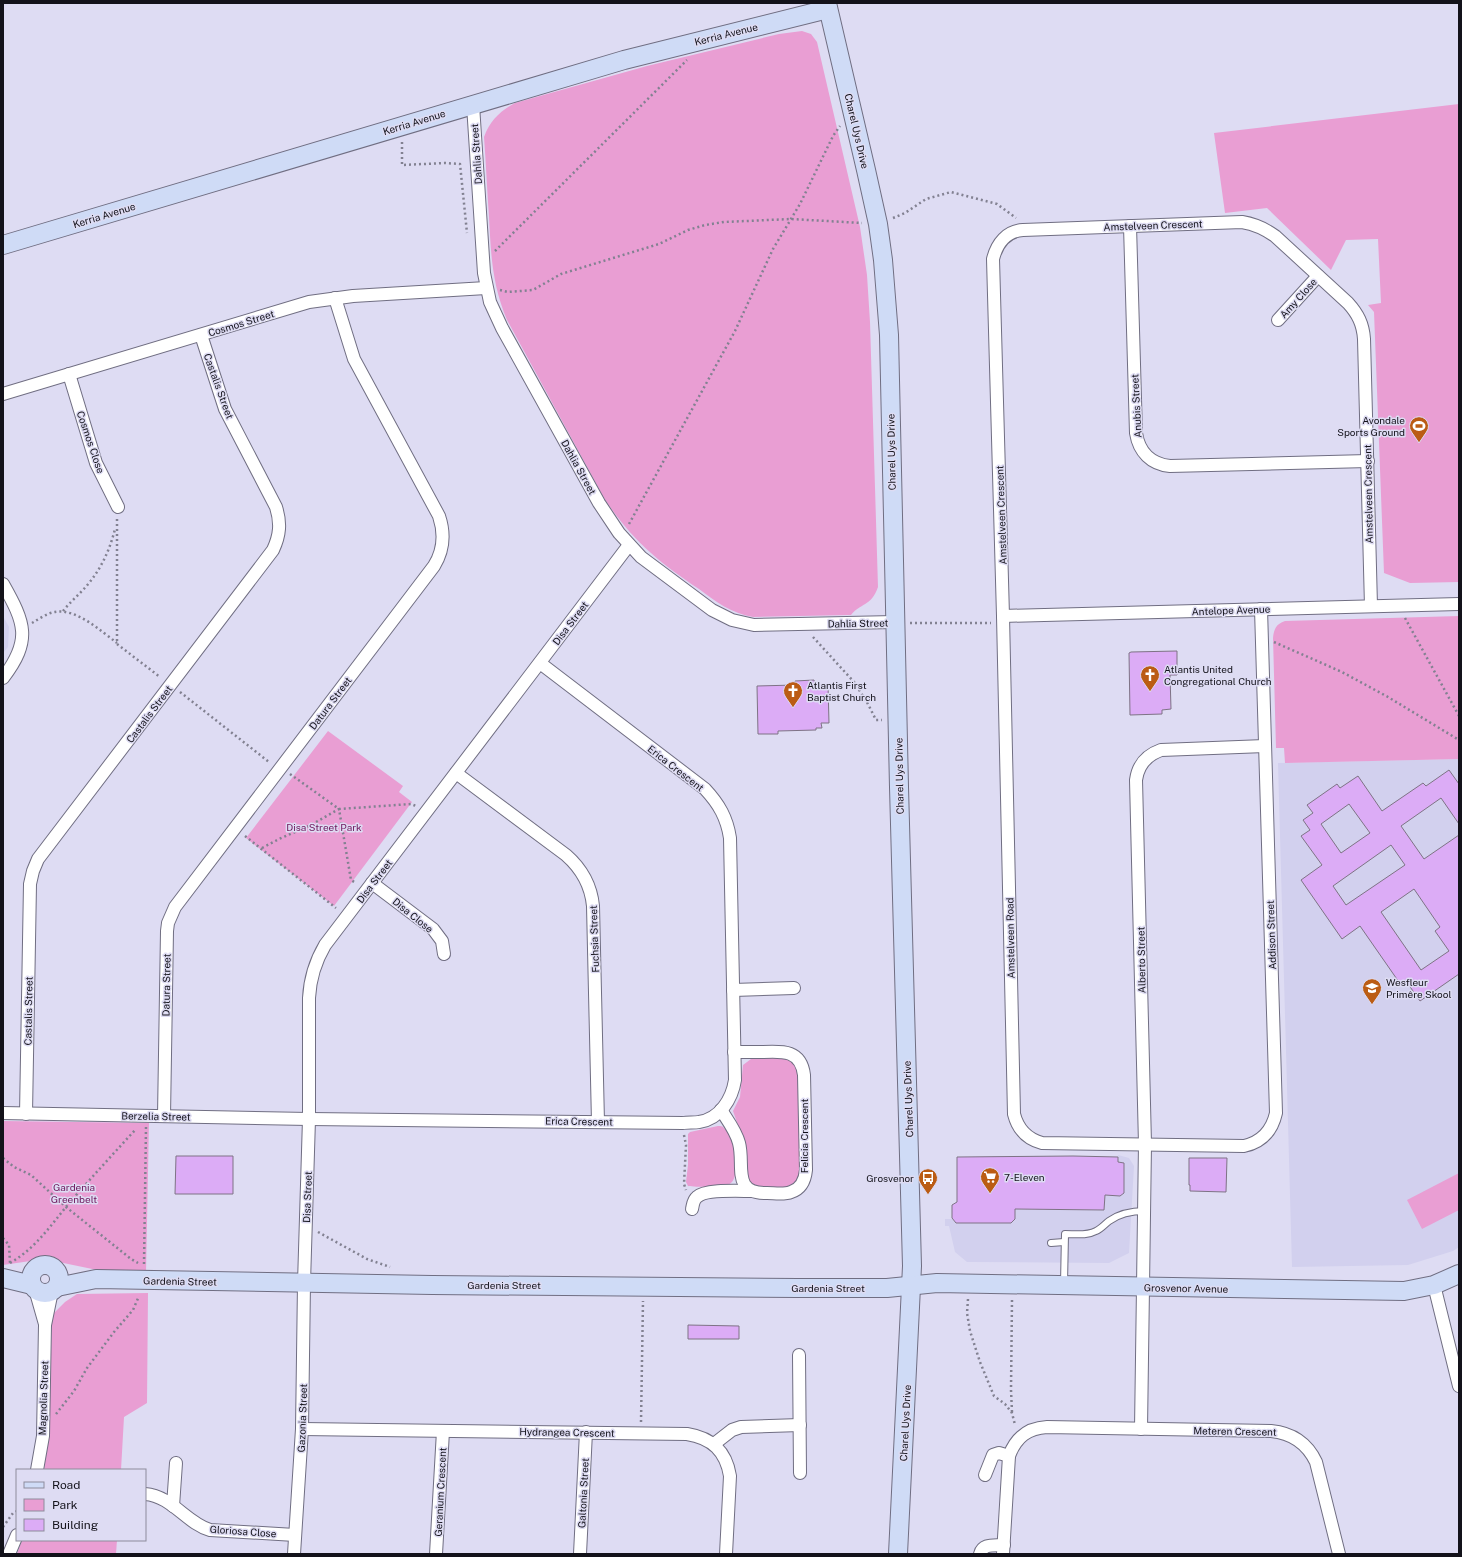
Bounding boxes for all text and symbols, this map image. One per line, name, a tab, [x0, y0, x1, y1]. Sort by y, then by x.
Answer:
street label: Kerria Avenue	[693, 20, 759, 48]
street label: Charel Uys Drive	[843, 92, 872, 170]
street label: Kerria Avenue	[381, 107, 447, 137]
street label: Dahlia Street	[468, 123, 484, 185]
street label: Kerria Avenue	[71, 200, 137, 230]
street label: Amstelveen Crescent	[1103, 217, 1203, 233]
street label: Amy Close	[1277, 275, 1319, 320]
street label: Cosmos Street	[206, 307, 276, 339]
street label: Castalis Street	[202, 352, 236, 420]
street label: Anubis Street	[1128, 374, 1144, 438]
street label: Cosmos Close	[75, 409, 107, 475]
street label: Charel Uys Drive	[884, 413, 898, 490]
place label: Avondale Sports Ground	[1337, 414, 1405, 438]
sports icon: Avondale Sports Ground	[1408, 415, 1430, 443]
street label: Dahlia Street	[559, 437, 599, 497]
street label: Amstelveen Crescent	[1361, 444, 1375, 544]
street label: Amstelveen Crescent	[993, 465, 1009, 565]
street label: Disa Street	[550, 599, 590, 647]
street label: Antelope Avenue	[1191, 603, 1271, 617]
street label: Dahlia Street	[827, 616, 889, 630]
place label: Atlantis United Congregational Church	[1164, 663, 1272, 687]
church icon: Atlantis United Congregational Church	[1139, 664, 1161, 692]
street label: Datura Street	[306, 674, 354, 732]
place label: Atlantis First Baptist Church	[807, 679, 876, 703]
church icon: Atlantis First Baptist Church	[782, 680, 804, 708]
street label: Castalis Street	[124, 683, 175, 745]
street label: Charel Uys Drive	[892, 737, 906, 814]
street label: Erica Crescent	[646, 742, 706, 794]
park label: Disa Street Park	[286, 821, 362, 833]
street label: Disa Street	[354, 857, 394, 905]
street label: Disa Close	[390, 895, 436, 935]
street label: Amstelveen Road	[1003, 897, 1017, 979]
street label: Addison Street	[1264, 900, 1278, 970]
street label: Fuchsia Street	[587, 905, 601, 973]
street label: Alberto Street	[1134, 927, 1148, 993]
street label: Datura Street	[159, 953, 173, 1017]
street label: Castalis Street	[21, 976, 35, 1045]
place label: Wesfleur Primêre Skool	[1386, 976, 1451, 1000]
school or university icon: Wesfleur Primêre Skool	[1361, 977, 1383, 1005]
street label: Charel Uys Drive	[901, 1060, 915, 1138]
street label: Felicia Crescent	[798, 1099, 810, 1173]
street label: Berzelia Street	[121, 1109, 191, 1123]
street label: Erica Crescent	[545, 1114, 613, 1128]
supermarket icon: 7-Eleven	[979, 1166, 1001, 1194]
bus stop icon: Grosvenor	[917, 1167, 939, 1195]
street label: Disa Street	[300, 1171, 314, 1223]
place label: 7-Eleven	[1004, 1171, 1045, 1183]
place label: Grosvenor	[866, 1172, 914, 1184]
park label: Gardenia Greenbelt	[51, 1181, 97, 1205]
street label: Gardenia Street	[143, 1274, 217, 1288]
street label: Gardenia Street	[467, 1279, 541, 1291]
street label: Grosvenor Avenue	[1144, 1281, 1229, 1295]
street label: Gardenia Street	[791, 1282, 865, 1294]
street label: Magnolia Street	[36, 1360, 50, 1436]
street label: Gazonia Street	[295, 1383, 309, 1453]
street label: Charel Uys Drive	[897, 1384, 913, 1462]
street label: Meteren Crescent	[1193, 1424, 1277, 1438]
street label: Hydrangea Crescent	[519, 1425, 615, 1439]
street label: Geranium Crescent	[432, 1447, 448, 1537]
street label: Galtonia Street	[575, 1457, 591, 1528]
legend	[16, 1469, 146, 1541]
text: Road	[52, 1478, 80, 1492]
text: Park	[52, 1498, 78, 1512]
text: Building	[52, 1518, 98, 1532]
street label: Gloriosa Close	[209, 1523, 277, 1539]

